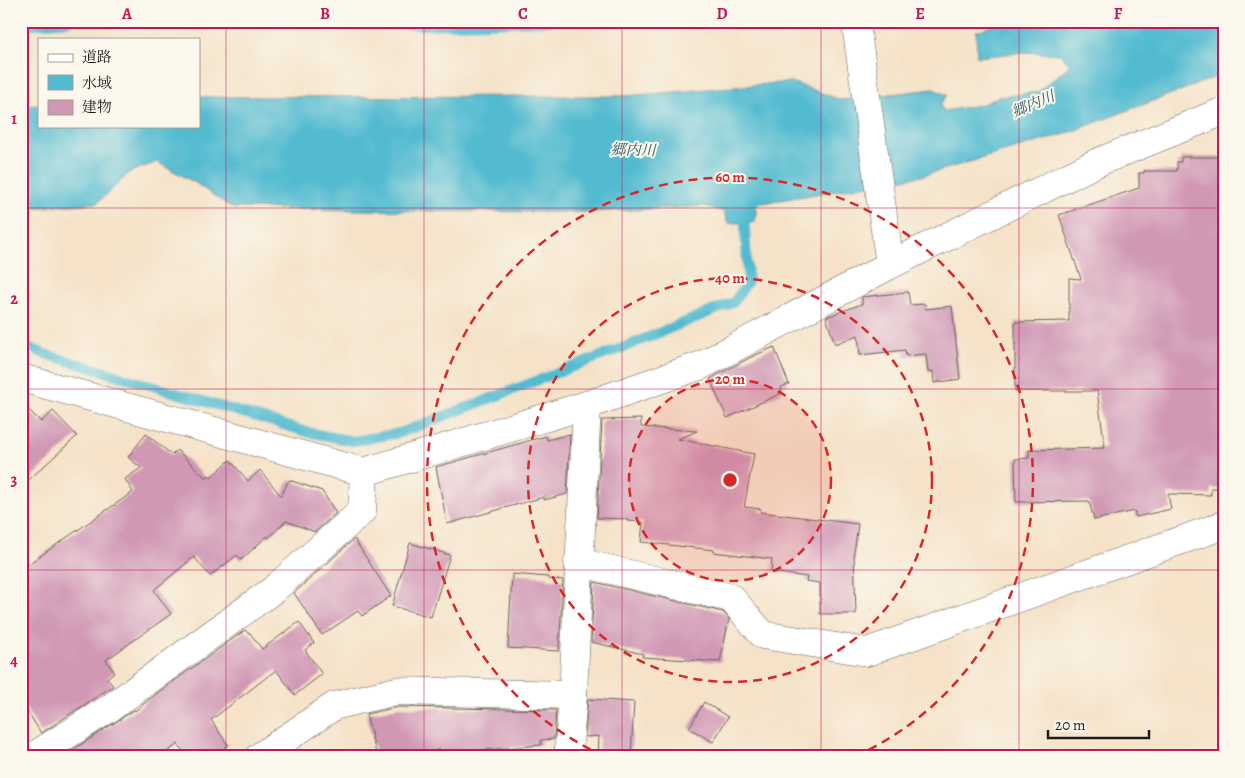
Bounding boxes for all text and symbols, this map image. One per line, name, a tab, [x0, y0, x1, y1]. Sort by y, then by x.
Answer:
text: A	[121, 3, 133, 25]
text: B	[320, 3, 330, 25]
text: C	[518, 3, 528, 25]
text: D	[716, 3, 728, 25]
text: E	[915, 3, 925, 25]
text: F	[1114, 3, 1123, 25]
legend	[38, 38, 200, 128]
text: 道路	[82, 47, 112, 67]
text: 水域	[82, 73, 112, 93]
water label: 郷内川	[1008, 85, 1059, 122]
text: 建物	[82, 97, 112, 117]
text: 1	[11, 108, 17, 130]
water label: 郷内川	[610, 140, 658, 160]
text: 60 m	[715, 167, 745, 187]
text: 40 m	[715, 268, 745, 288]
text: 2	[10, 288, 18, 310]
text: 20 m	[715, 369, 745, 389]
text: 3	[11, 469, 18, 491]
centre of rings	[721, 471, 739, 489]
text: 4	[10, 650, 18, 672]
scale bar	[1048, 708, 1149, 740]
text: 20 m	[1055, 715, 1086, 735]

